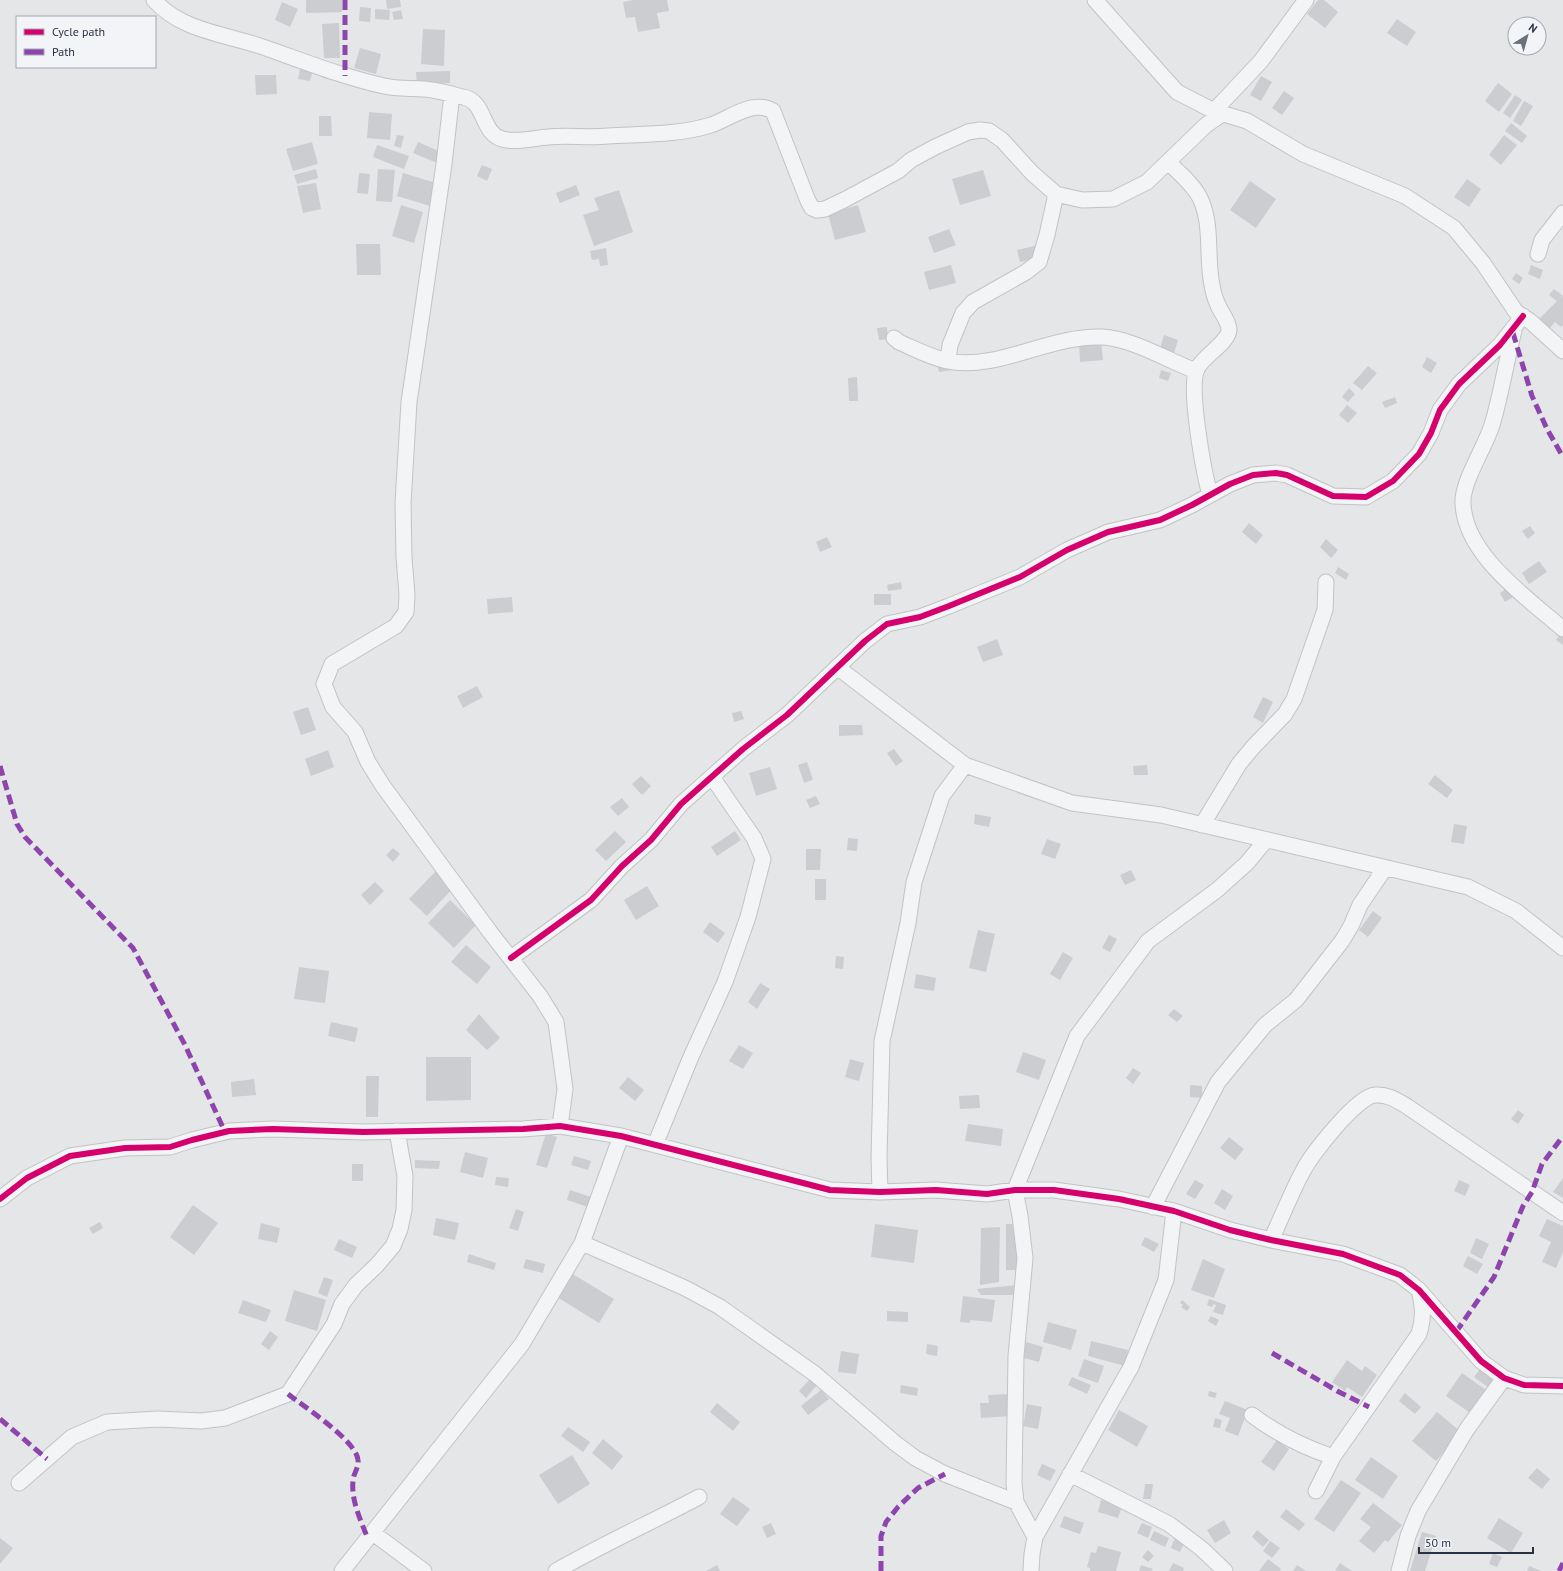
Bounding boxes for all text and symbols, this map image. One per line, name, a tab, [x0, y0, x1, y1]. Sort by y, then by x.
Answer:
legend	[16, 16, 156, 68]
north arrow	[1507, 16, 1547, 56]
text: N	[1526, 20, 1540, 36]
text: Cycle path	[52, 24, 105, 39]
text: Path	[52, 44, 75, 59]
scale bar	[1419, 1529, 1533, 1555]
text: 50 m	[1425, 1535, 1451, 1550]

